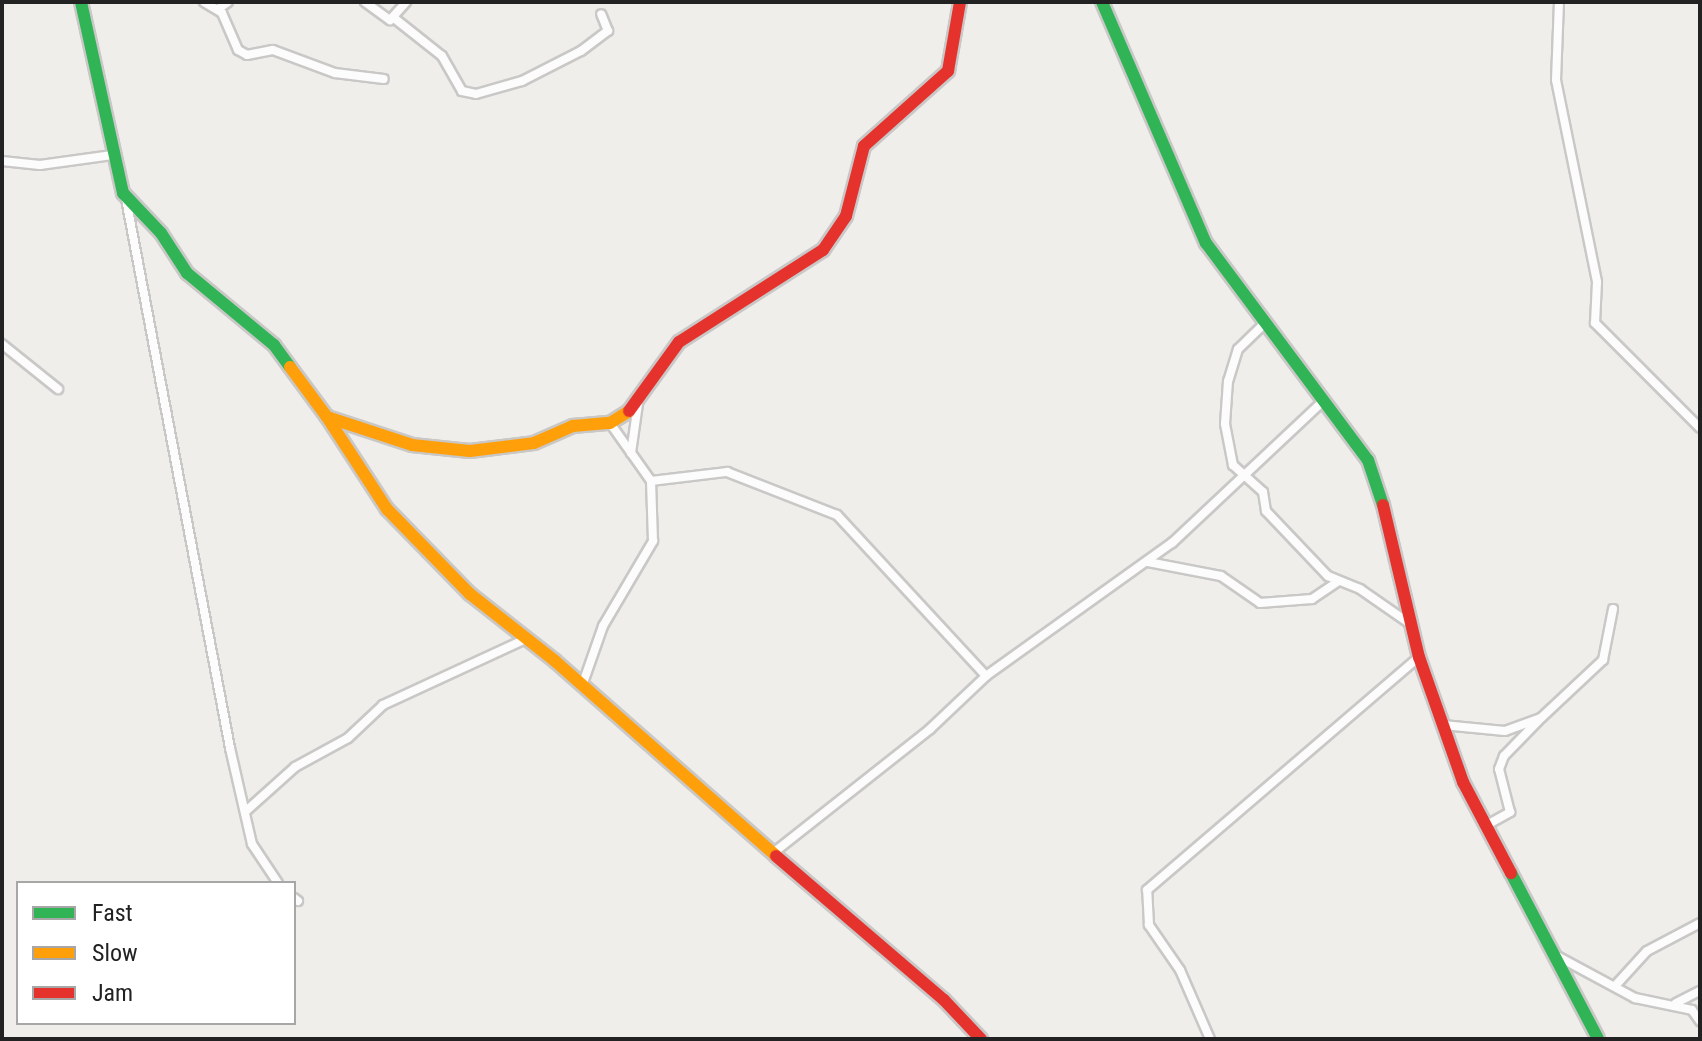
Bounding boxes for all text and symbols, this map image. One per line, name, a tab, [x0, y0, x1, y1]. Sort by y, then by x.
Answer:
legend	[16, 881, 296, 1025]
text: Fast	[92, 899, 133, 927]
text: Slow	[92, 939, 138, 967]
text: Jam	[92, 979, 133, 1007]

